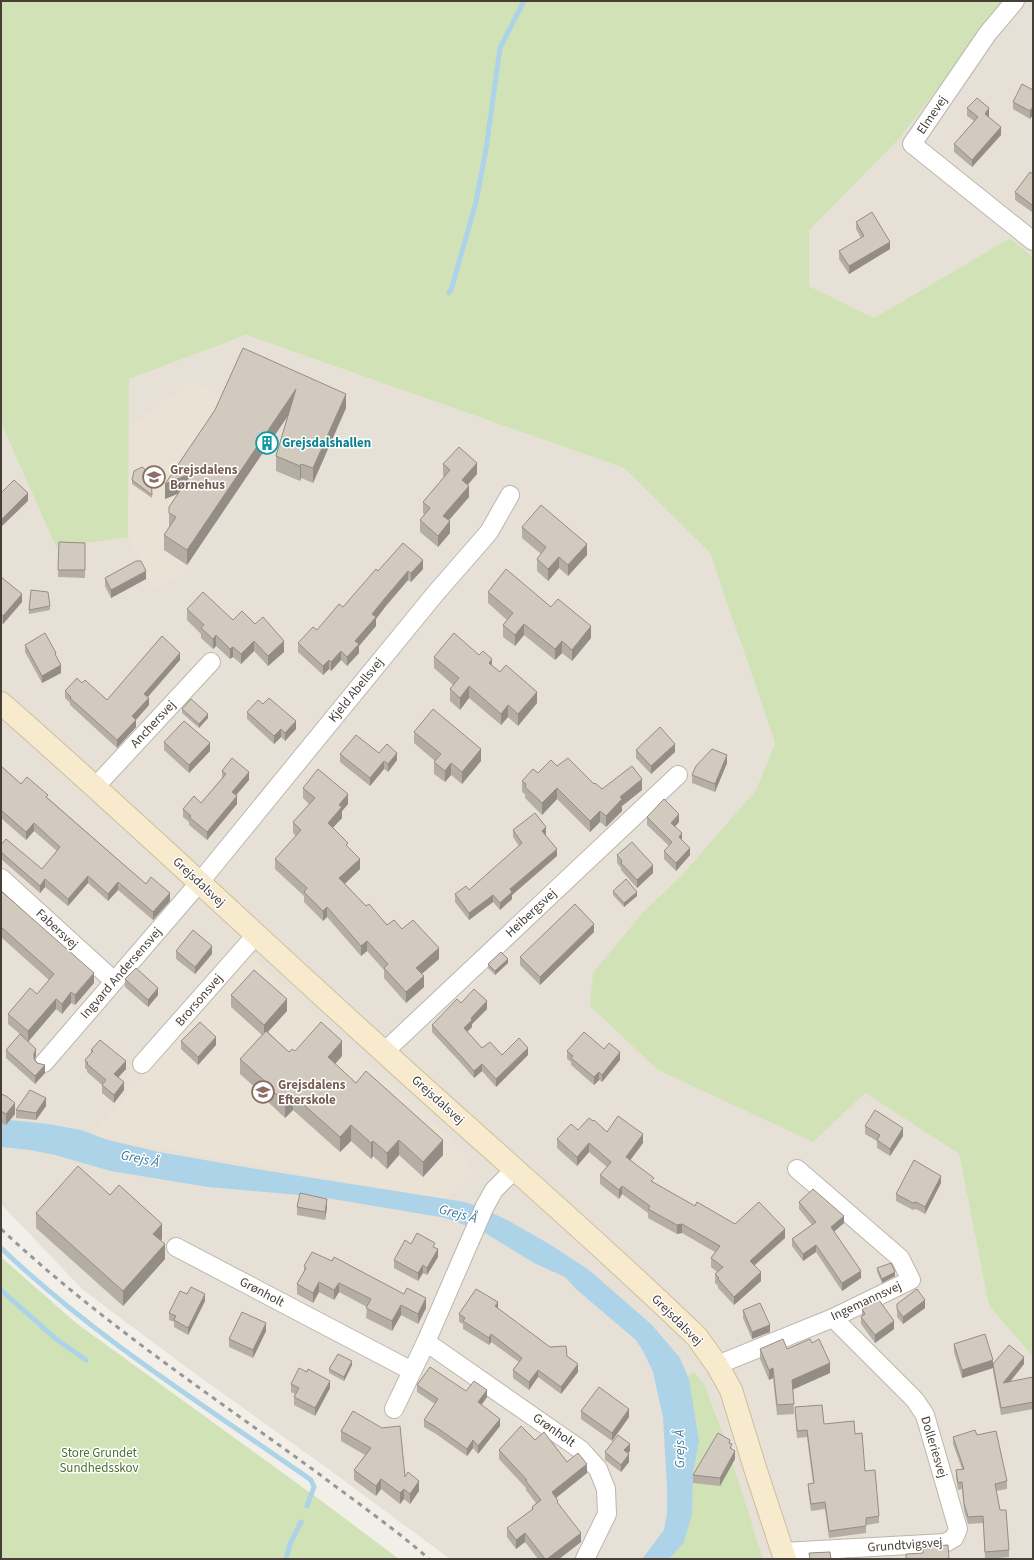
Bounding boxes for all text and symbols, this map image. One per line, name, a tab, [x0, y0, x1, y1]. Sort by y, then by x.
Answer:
street label: Elmevej	[912, 92, 952, 138]
building icon: Grejsdalshallen	[254, 430, 280, 456]
place label: Grejsdalshallen	[282, 434, 371, 452]
place label: Grejsdalens Børnehus	[170, 461, 238, 494]
school or university icon: Grejsdalens Børnehus	[141, 464, 167, 490]
street label: Kjeld Abellsvej	[324, 654, 388, 726]
street label: Anchersvej	[126, 696, 180, 752]
street label: Grejsdalsvej	[169, 853, 229, 911]
street label: Heibergsvej	[502, 885, 560, 941]
street label: Fabersvej	[32, 905, 82, 953]
street label: Ingvard Andersensvej	[76, 923, 166, 1023]
street label: Brorsonsvej	[171, 970, 227, 1030]
street label: Grejsdalsvej	[408, 1071, 468, 1129]
place label: Grejsdalens Efterskole	[278, 1076, 346, 1109]
school or university icon: Grejsdalens Efterskole	[250, 1079, 276, 1105]
water label: Grejs Å	[119, 1145, 161, 1173]
water label: Grejs Å	[437, 1199, 479, 1229]
street label: Grønholt	[236, 1273, 288, 1312]
street label: Ingemannsvej	[828, 1277, 904, 1325]
street label: Grejsdalsvej	[647, 1290, 707, 1350]
street label: Grønholt	[529, 1409, 579, 1452]
street label: Dolleriesvej	[916, 1414, 952, 1480]
water label: Grejs Å	[670, 1430, 690, 1468]
park label: Store Grundet Sundhedsskov	[59, 1444, 139, 1477]
street label: Grundtvigsvej	[867, 1533, 943, 1557]

